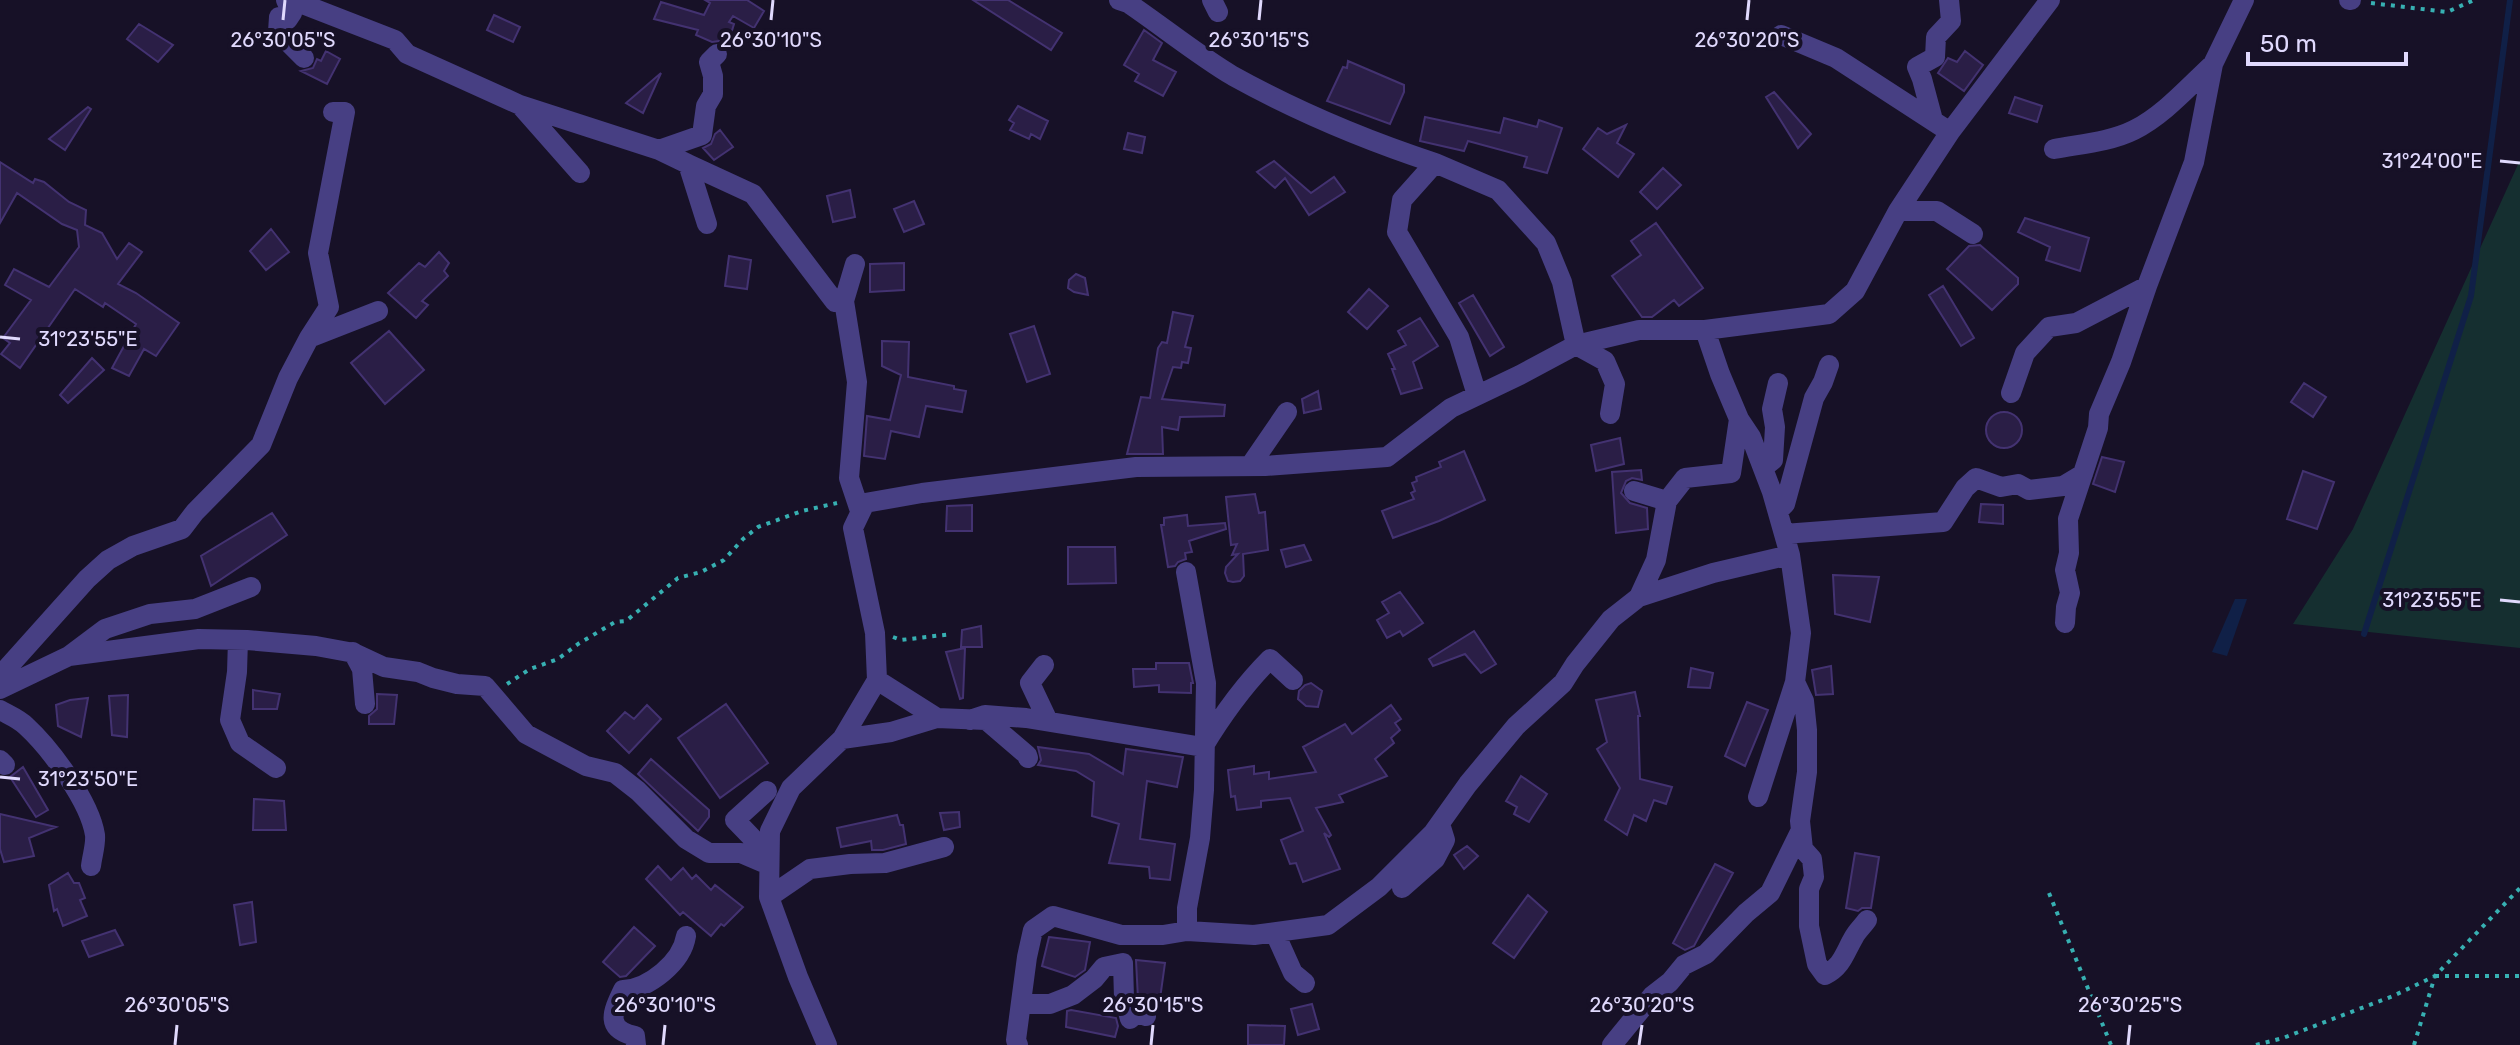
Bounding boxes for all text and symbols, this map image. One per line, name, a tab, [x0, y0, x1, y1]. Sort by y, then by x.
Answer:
scale bar	[2248, 16, 2406, 66]
text: 26°30'05"S	[230, 28, 336, 52]
text: 26°30'10"S	[720, 28, 822, 52]
text: 26°30'15"S	[1209, 28, 1310, 52]
text: 26°30'20"S	[1695, 28, 1800, 52]
text: 50 m	[2260, 30, 2317, 58]
text: 31°24'00"E	[2382, 149, 2482, 173]
text: 31°23'55"E	[38, 327, 138, 351]
text: 31°23'55"E	[2382, 588, 2482, 612]
text: 31°23'50"E	[38, 767, 138, 791]
text: 26°30'05"S	[124, 993, 230, 1017]
text: 26°30'10"S	[614, 993, 716, 1017]
text: 26°30'15"S	[1103, 993, 1204, 1017]
text: 26°30'20"S	[1590, 993, 1695, 1017]
text: 26°30'25"S	[2078, 993, 2182, 1017]

